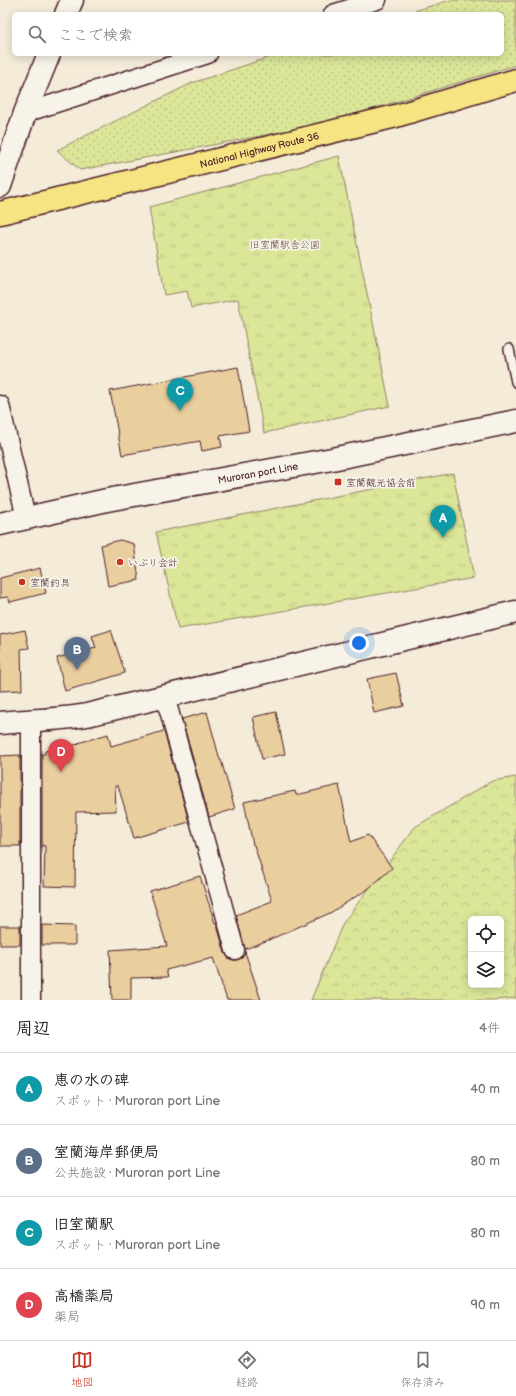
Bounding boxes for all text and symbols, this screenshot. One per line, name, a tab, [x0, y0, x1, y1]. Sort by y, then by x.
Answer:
search box	[12, 12, 504, 56]
icon: search	[26, 23, 48, 45]
text: ここで検索	[58, 26, 133, 45]
street label: National Highway Route 36	[199, 130, 320, 171]
park label: 旧室蘭駅舎公園	[250, 239, 320, 251]
pin: C	[167, 378, 193, 411]
street label: Muroran port Line	[217, 460, 299, 487]
marker: 室蘭観光協会前	[333, 477, 343, 487]
place label: 室蘭観光協会前	[346, 477, 416, 489]
pin: A	[430, 505, 456, 538]
marker: いぶり会計	[115, 557, 125, 567]
place label: いぶり会計	[128, 557, 178, 569]
marker: 室蘭釣具	[17, 577, 27, 587]
place label: 室蘭釣具	[30, 577, 70, 589]
your location	[349, 633, 369, 653]
pin: B	[64, 637, 90, 670]
pin: D	[48, 739, 74, 772]
map controls	[468, 916, 504, 988]
button: locate	[468, 916, 504, 952]
button: layers	[468, 952, 504, 988]
text: 周辺	[16, 1019, 50, 1039]
text: 4件	[479, 1020, 500, 1036]
text: 恵の水の碑	[54, 1071, 129, 1090]
text: A	[25, 1081, 33, 1097]
text: 40 m	[470, 1081, 500, 1097]
text: スポット · Muroran port Line	[54, 1093, 220, 1109]
text: 室蘭海岸郵便局	[54, 1143, 159, 1162]
text: B	[24, 1153, 34, 1169]
text: 80 m	[471, 1153, 500, 1169]
text: 公共施設 · Muroran port Line	[54, 1165, 220, 1181]
text: 旧室蘭駅	[54, 1215, 114, 1234]
text: C	[24, 1225, 34, 1241]
text: 80 m	[471, 1225, 500, 1241]
text: スポット · Muroran port Line	[54, 1237, 220, 1253]
text: 高橋薬局	[54, 1287, 114, 1306]
text: D	[24, 1297, 34, 1313]
text: 90 m	[471, 1297, 500, 1313]
text: 薬局	[54, 1309, 80, 1325]
tab: 地図	[71, 1349, 93, 1389]
tab: 経路	[236, 1349, 258, 1389]
tab: 保存済み	[401, 1349, 445, 1389]

